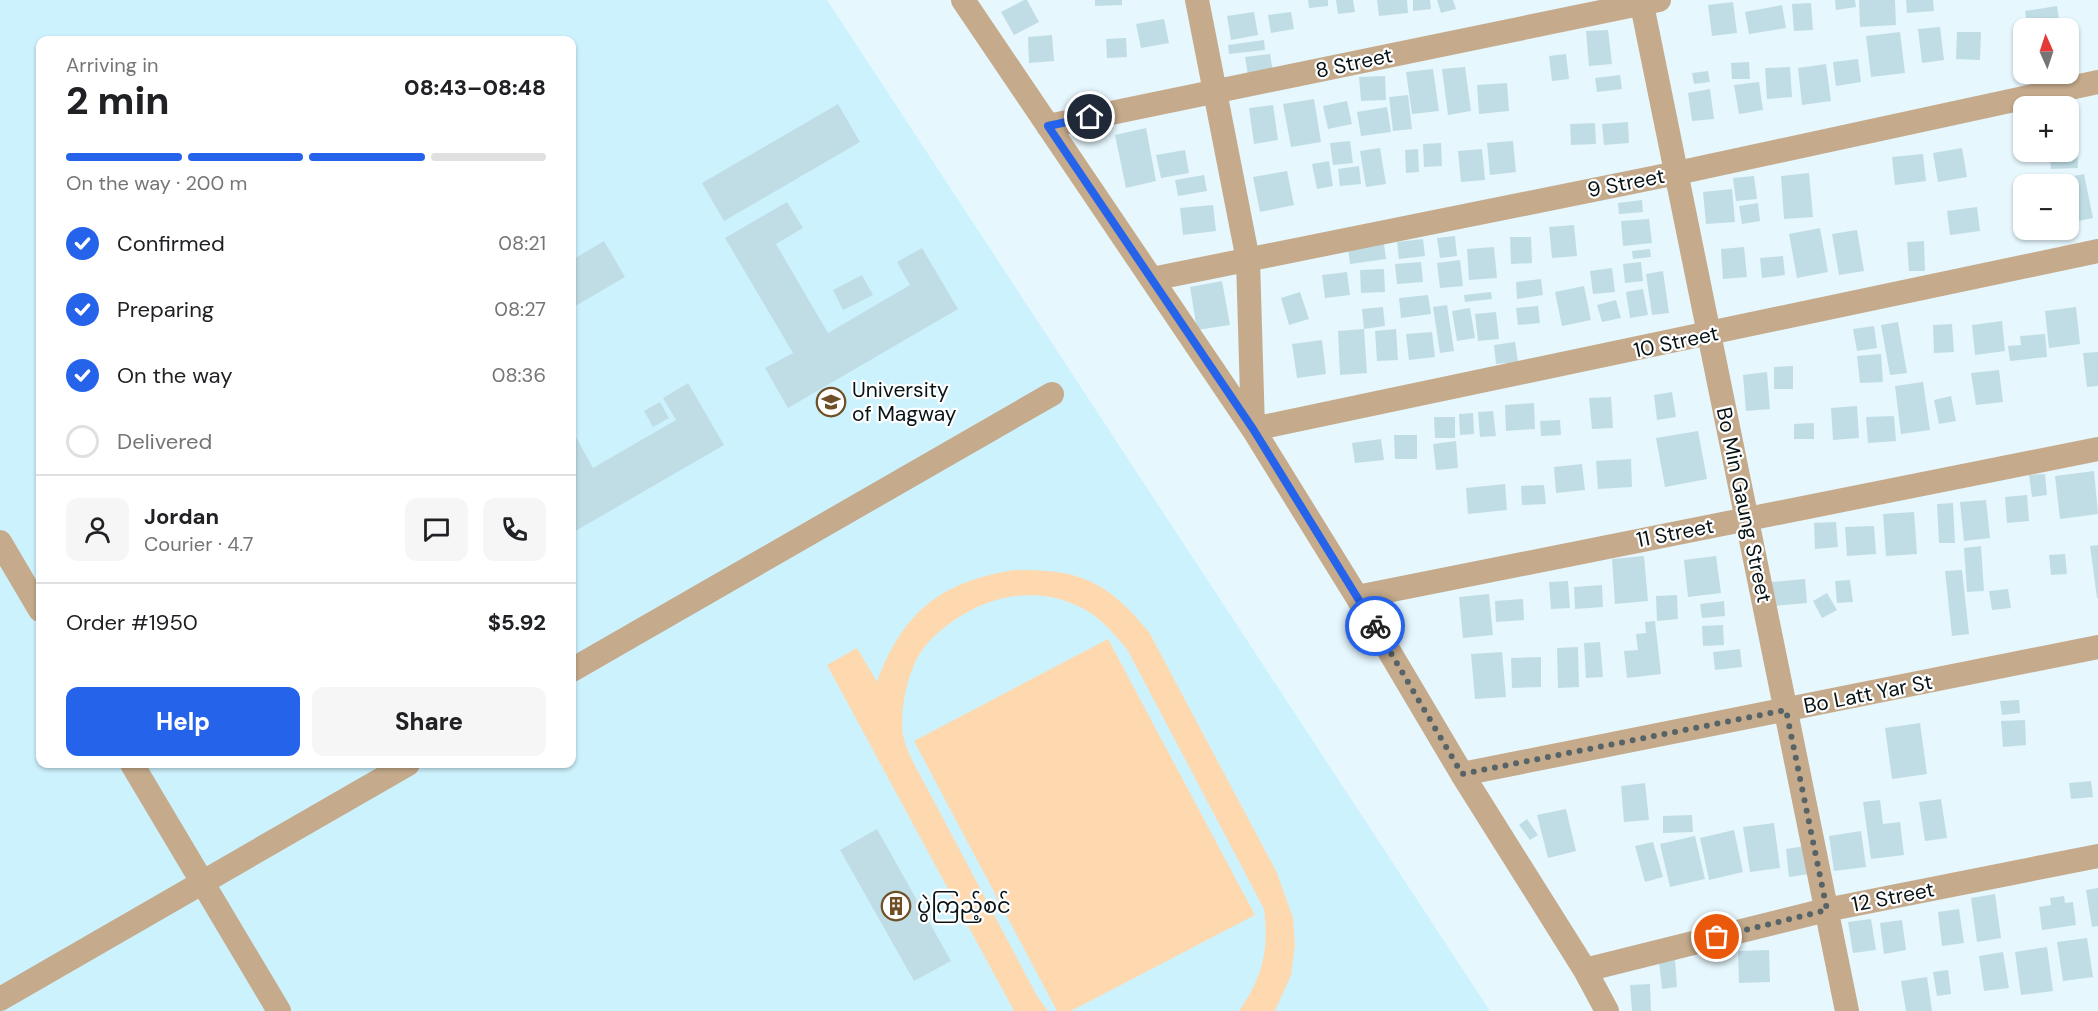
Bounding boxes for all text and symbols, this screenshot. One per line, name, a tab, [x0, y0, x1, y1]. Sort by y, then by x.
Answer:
north arrow	[2013, 18, 2079, 84]
map controls	[2013, 18, 2079, 240]
street label: 8 Street	[1313, 41, 1395, 85]
text: Arriving in	[66, 52, 158, 78]
text: 08:43–08:48	[404, 73, 546, 102]
text: 2 min	[66, 75, 170, 126]
pin	[1064, 91, 1115, 142]
button: +	[2013, 96, 2079, 162]
icon: home	[1073, 100, 1106, 133]
street label: 9 Street	[1585, 162, 1667, 204]
text: On the way · 200 m	[66, 170, 247, 196]
button: −	[2013, 174, 2079, 240]
icon: check	[66, 227, 99, 260]
text: Confirmed	[117, 229, 225, 258]
text: 08:21	[498, 230, 546, 256]
icon: check	[66, 293, 99, 326]
text: Preparing	[117, 295, 214, 324]
text: 08:27	[494, 296, 546, 322]
street label: 10 Street	[1631, 319, 1721, 365]
icon: check	[66, 359, 99, 392]
text: On the way	[117, 361, 232, 390]
text: 08:36	[492, 362, 546, 388]
place label: University of Magway	[852, 376, 957, 428]
school or university icon: University of Magway	[815, 386, 847, 418]
street label: Bo Min Gaung Street	[1710, 405, 1778, 605]
text: Delivered	[117, 427, 212, 456]
button: person	[66, 498, 129, 561]
button: chat	[405, 498, 468, 561]
button: phone	[483, 498, 546, 561]
text: Jordan	[144, 502, 219, 531]
street label: 11 Street	[1634, 512, 1716, 554]
text: Courier · 4.7	[144, 531, 253, 557]
courier	[1345, 596, 1405, 656]
text: Order #1950	[66, 608, 198, 637]
text: $5.92	[488, 608, 546, 637]
icon: bike	[1359, 610, 1392, 643]
street label: Bo Latt Yar St	[1801, 668, 1935, 720]
button: Help	[66, 687, 300, 756]
button: Share	[312, 687, 546, 756]
street label: 12 Street	[1849, 875, 1937, 919]
building icon: ပွဲကြည့်စင်	[880, 890, 912, 922]
place label: ပွဲကြည့်စင်	[917, 890, 1011, 923]
pin	[1691, 911, 1742, 962]
icon: bag	[1700, 920, 1733, 953]

